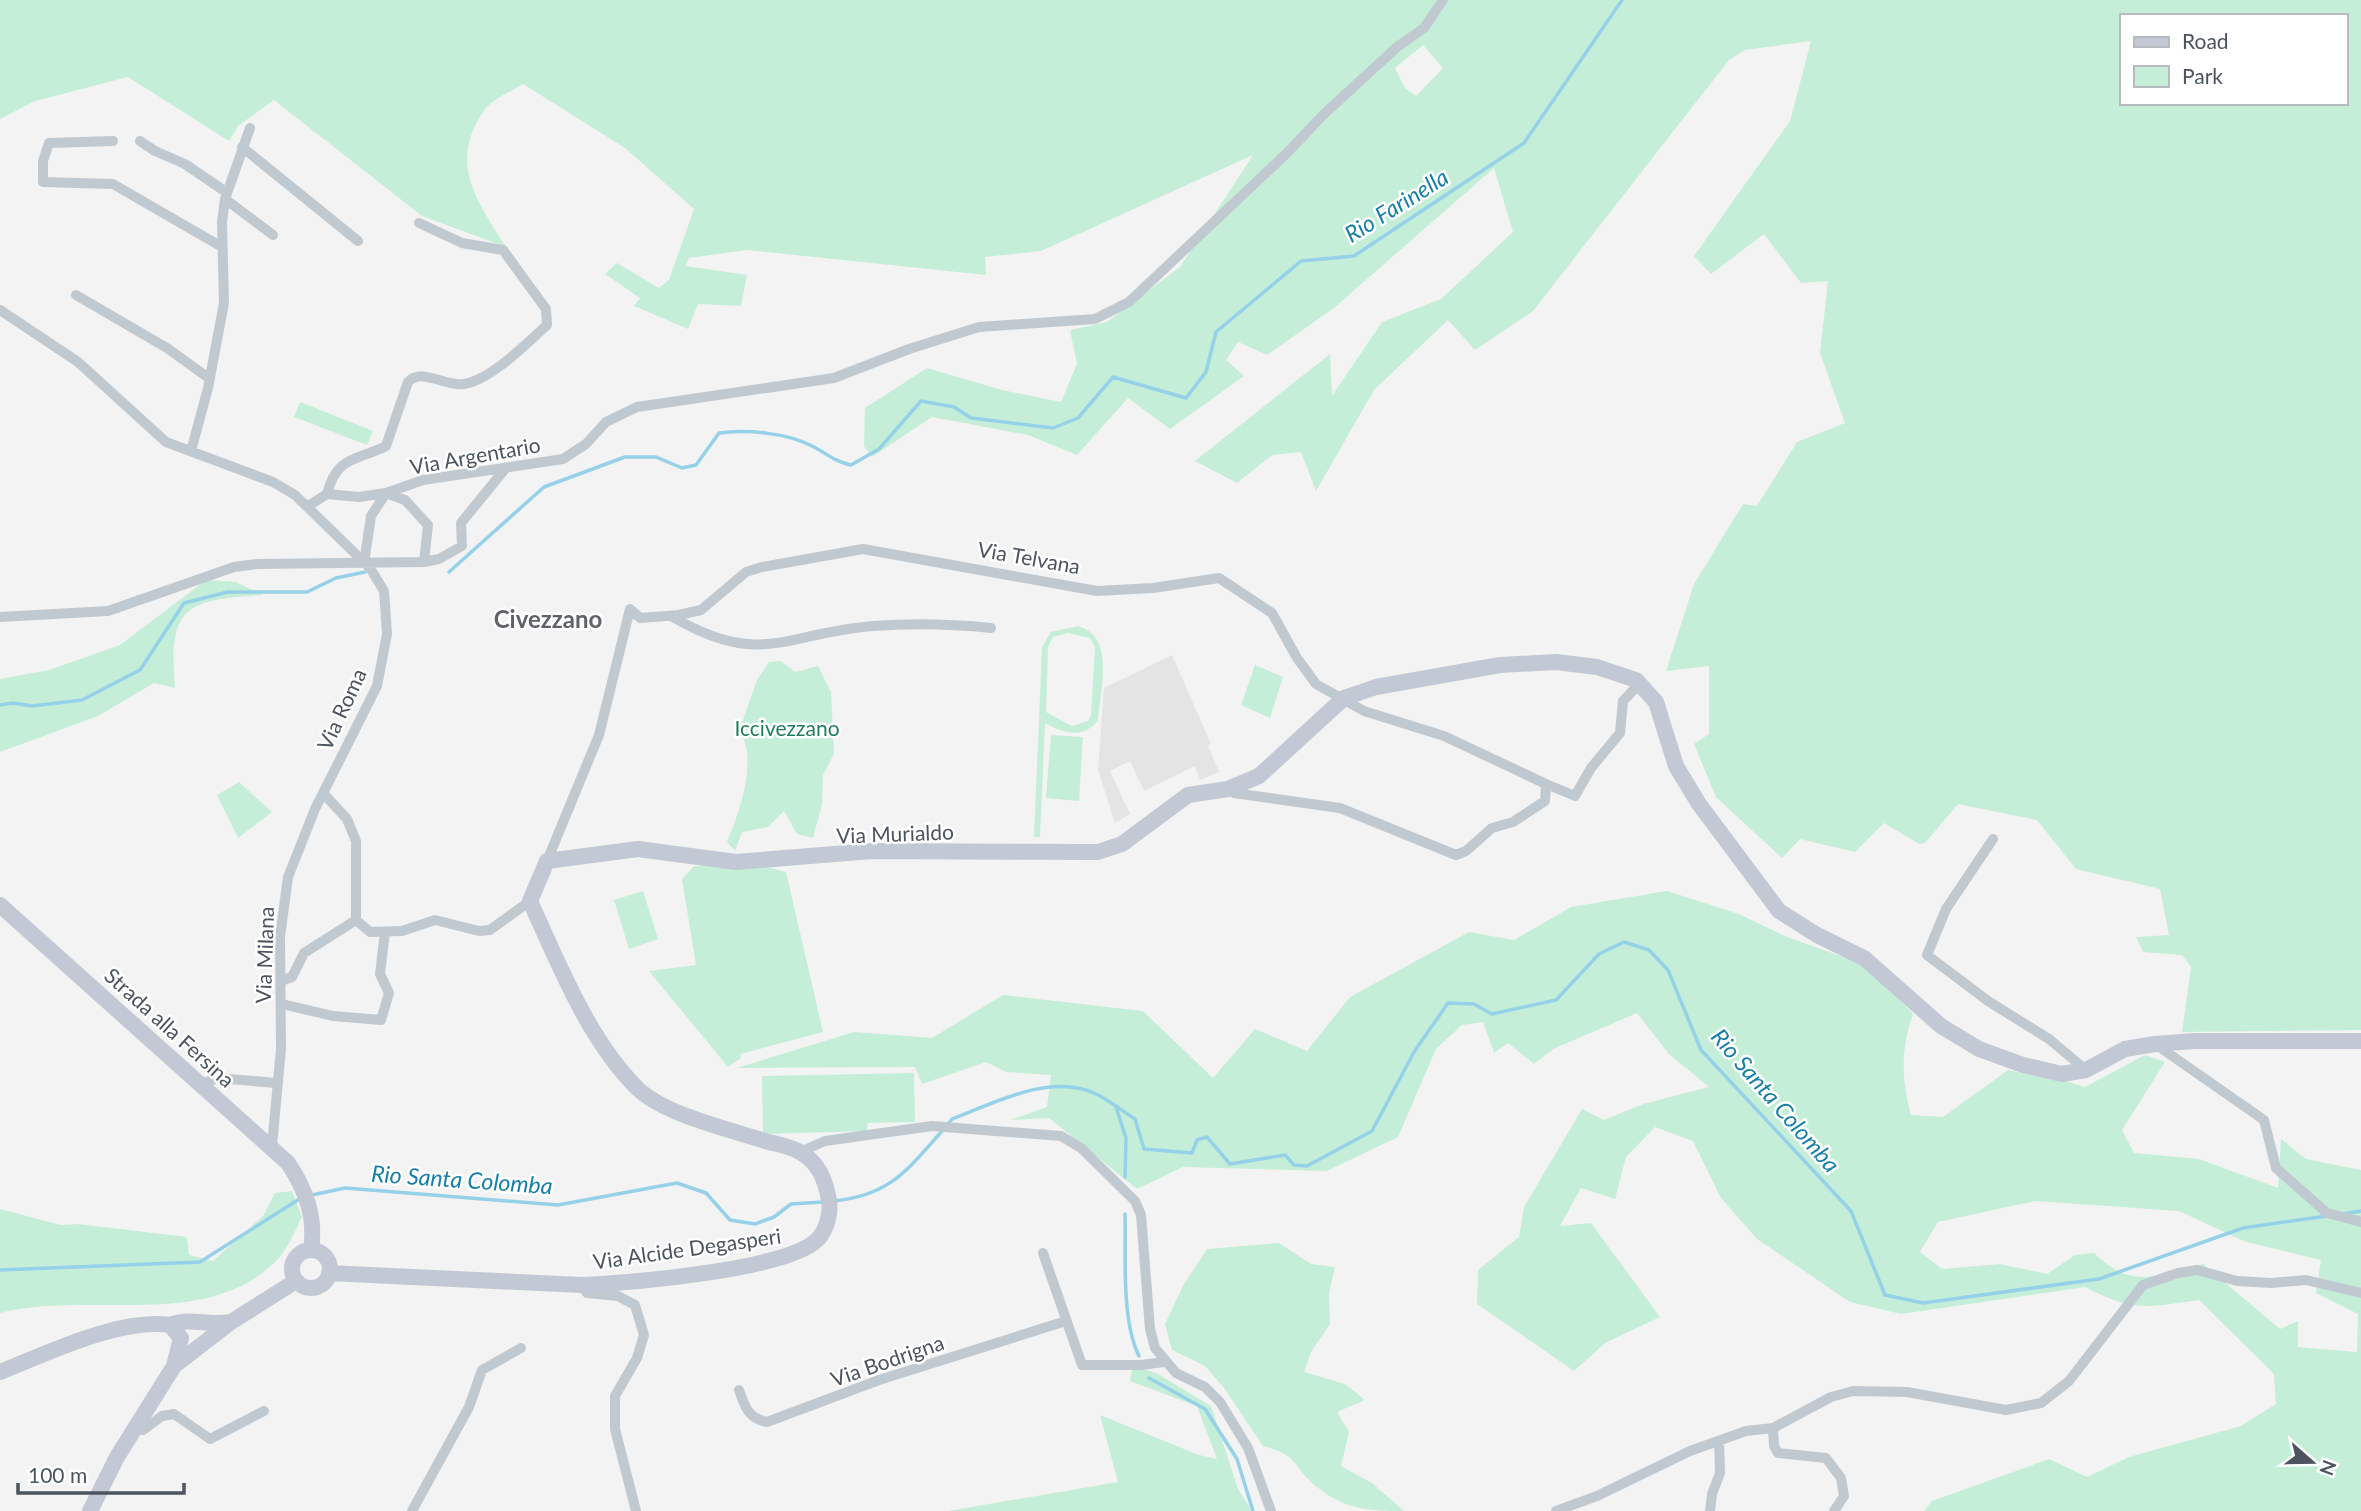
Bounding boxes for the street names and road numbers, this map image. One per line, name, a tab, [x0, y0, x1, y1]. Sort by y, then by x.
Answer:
street label: Via Argentario	[408, 431, 542, 479]
street label: Via Telvana	[976, 536, 1082, 578]
street label: Via Roma	[311, 664, 371, 754]
street label: Via Murialdo	[836, 818, 954, 848]
street label: Via Milana	[250, 906, 278, 1004]
street label: Strada alla Fersina	[100, 962, 240, 1092]
street label: Via Alcide Degasperi	[591, 1222, 783, 1274]
street label: Via Bodrigna	[827, 1329, 947, 1391]

